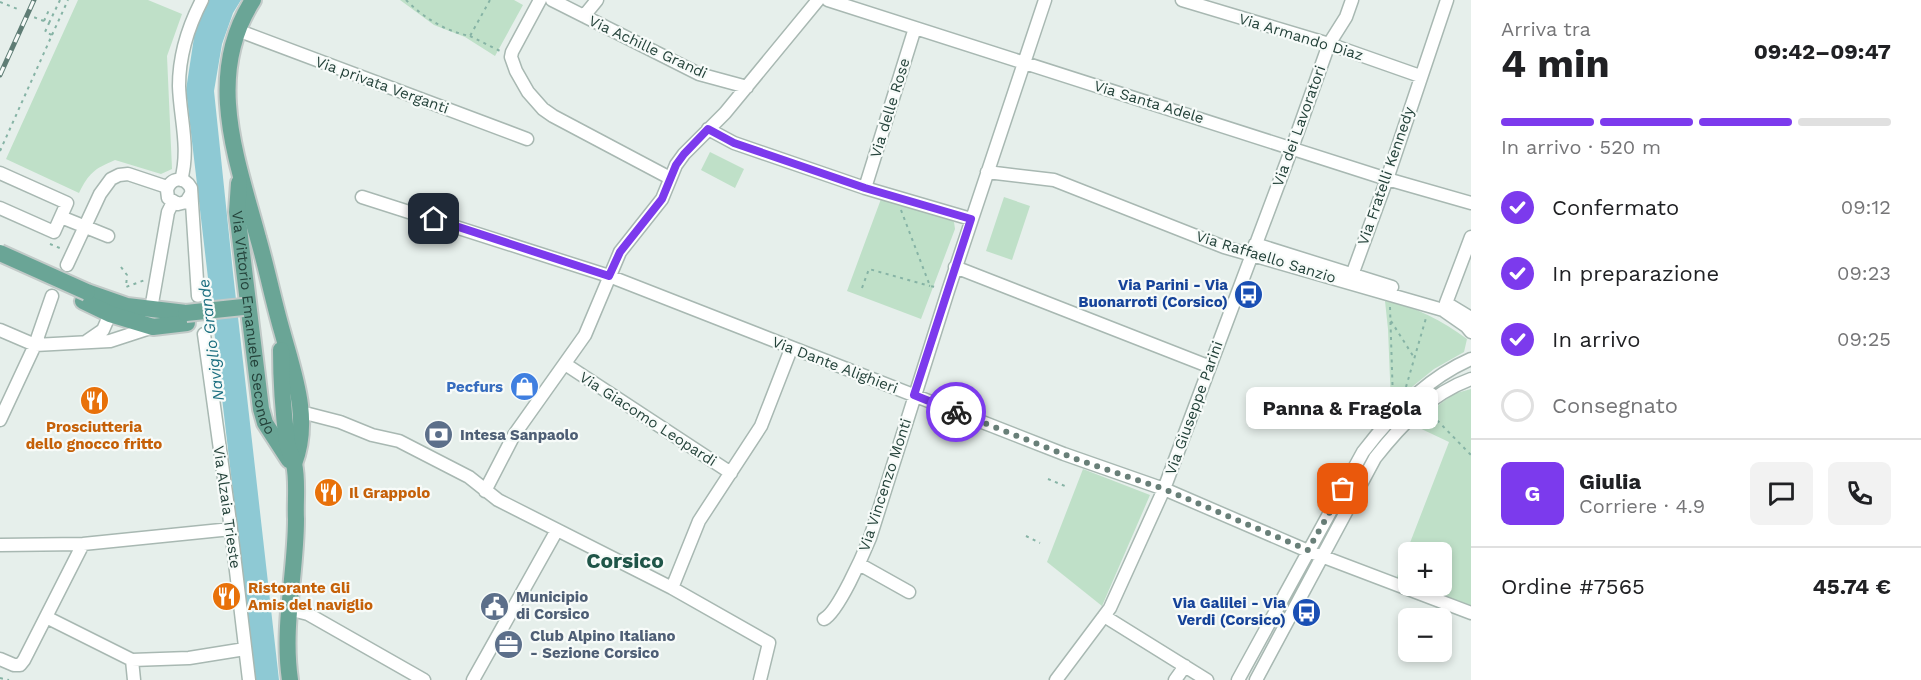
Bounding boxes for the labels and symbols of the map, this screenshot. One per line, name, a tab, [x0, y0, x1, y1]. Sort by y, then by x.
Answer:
street label: Via Armando Diaz	[1237, 10, 1365, 64]
street label: Via Achille Grandi	[586, 12, 710, 82]
street label: Via privata Verganti	[313, 52, 451, 118]
street label: Via delle Rose	[866, 56, 914, 160]
street label: Via dei Lavoratori	[1269, 63, 1329, 189]
street label: Via Santa Adele	[1092, 77, 1206, 127]
street label: Via Fratelli Kennedy	[1354, 104, 1418, 248]
pin	[408, 193, 459, 244]
street label: Via Vittorio Emanuele Secondo	[228, 210, 279, 438]
street label: Via Raffaello Sanzio	[1194, 227, 1338, 287]
place label: Via Parini - Via Buonarroti (Corsico)	[1078, 276, 1228, 311]
water label: Naviglio Grande	[194, 278, 228, 402]
bus stop icon: Via Parini - Via Buonarroti (Corsico)	[1233, 278, 1265, 310]
street label: Via Dante Alighieri	[769, 333, 901, 397]
street label: Via Giuseppe Parini	[1161, 339, 1227, 477]
street label: Via Giacomo Leopardi	[576, 368, 720, 470]
shop icon: Pecfurs	[508, 371, 540, 403]
place label: Pecfurs	[446, 378, 503, 396]
courier	[926, 382, 986, 442]
restaurant icon: Prosciutteria dello gnocco fritto	[78, 384, 110, 416]
callout: Panna & Fragola	[1247, 387, 1439, 429]
street label: Via Vincenzo Monti	[855, 416, 915, 554]
place label: Prosciutteria dello gnocco fritto	[26, 418, 162, 453]
bank icon: Intesa Sanpaolo	[423, 419, 455, 451]
place label: Intesa Sanpaolo	[460, 426, 579, 444]
street label: Via Alzaia Trieste	[209, 444, 245, 570]
pin	[1317, 463, 1368, 514]
restaurant icon: Il Grappolo	[312, 477, 344, 509]
place label: Il Grappolo	[349, 484, 430, 502]
district label: Corsico	[586, 548, 664, 573]
place label: Ristorante Gli Amis del naviglio	[248, 579, 373, 614]
restaurant icon: Ristorante Gli Amis del naviglio	[211, 581, 243, 613]
place label: Municipio di Corsico	[516, 588, 589, 623]
public building icon: Municipio di Corsico	[479, 590, 511, 622]
place label: Via Galilei - Via Verdi (Corsico)	[1172, 594, 1286, 629]
bus stop icon: Via Galilei - Via Verdi (Corsico)	[1291, 596, 1323, 628]
place label: Club Alpino Italiano - Sezione Corsico	[530, 627, 676, 662]
office icon: Club Alpino Italiano - Sezione Corsico	[493, 629, 525, 661]

